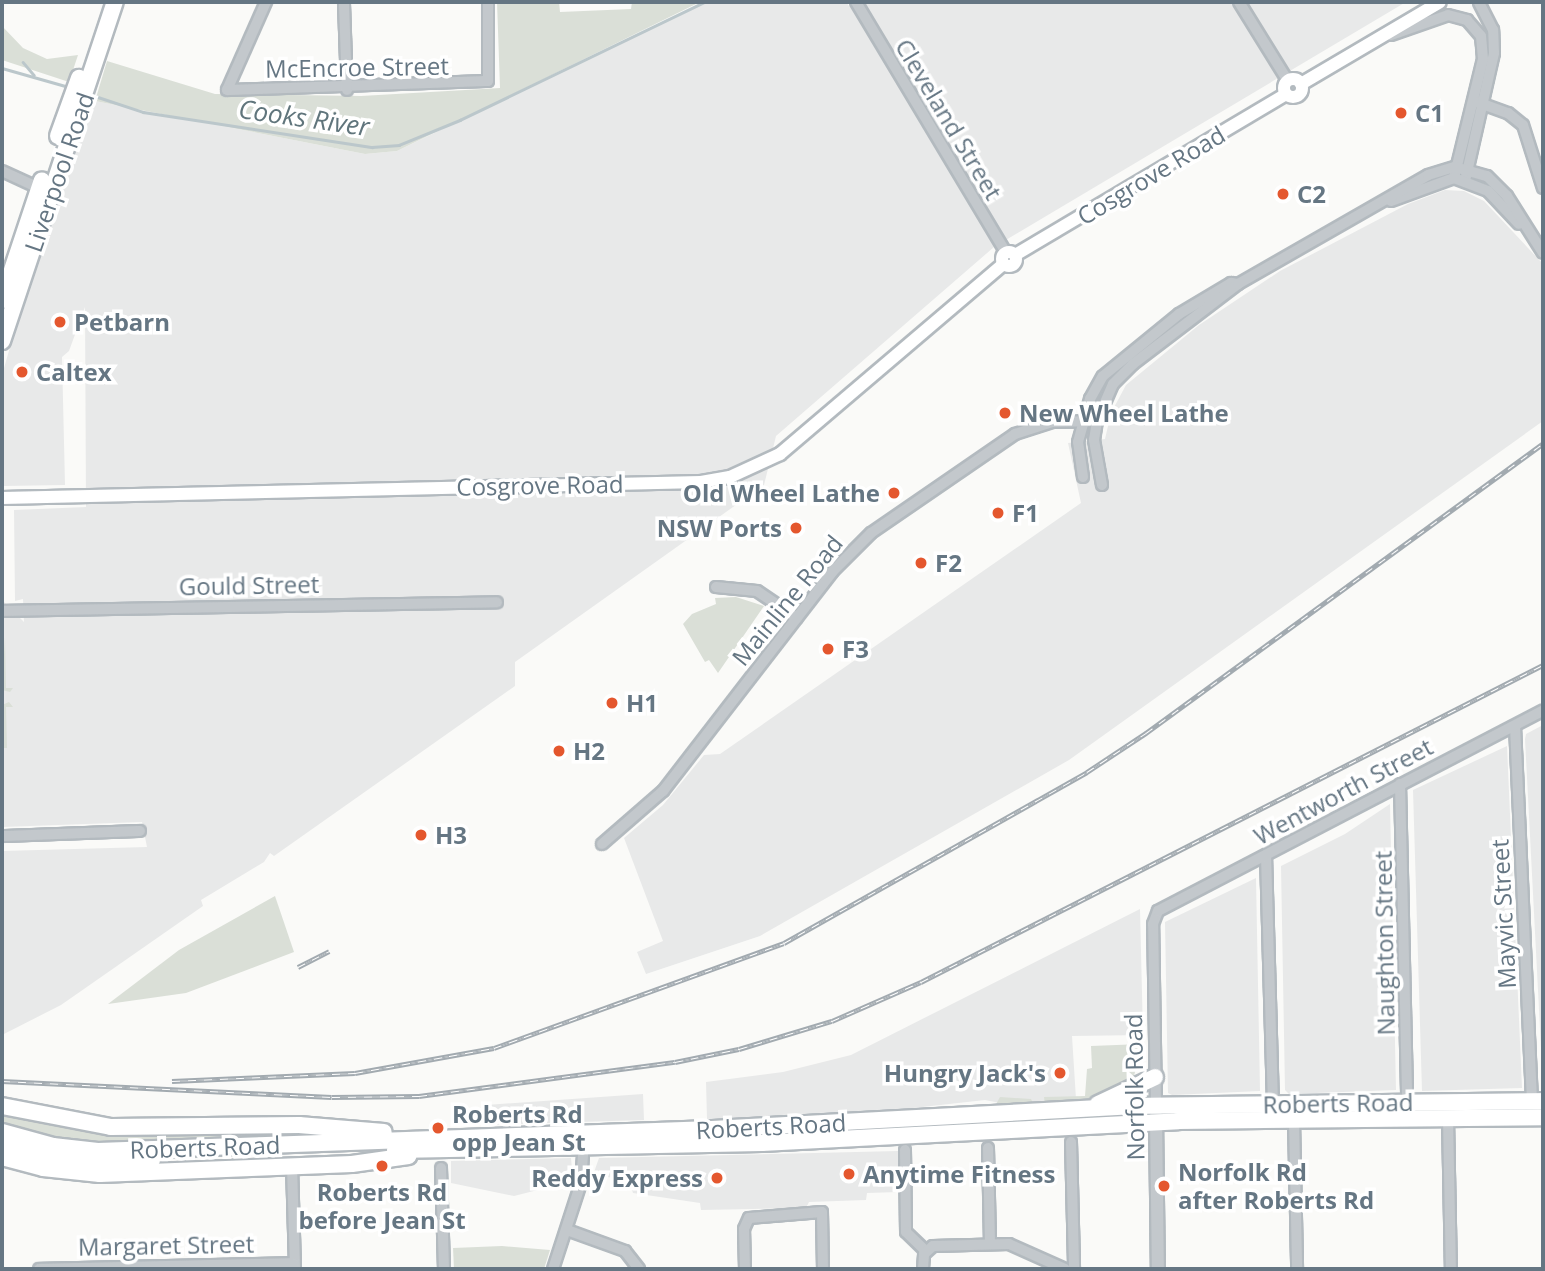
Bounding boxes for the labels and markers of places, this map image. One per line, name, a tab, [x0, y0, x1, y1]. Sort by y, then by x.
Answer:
place label: C1	[1415, 99, 1444, 127]
marker: C1	[1393, 105, 1409, 121]
place label: C2	[1297, 180, 1326, 208]
marker: C2	[1275, 186, 1291, 202]
place label: Petbarn	[74, 308, 170, 336]
marker: Petbarn	[52, 314, 68, 330]
place label: Caltex	[36, 358, 112, 386]
marker: Caltex	[14, 364, 30, 380]
place label: New Wheel Lathe	[1019, 399, 1229, 427]
marker: New Wheel Lathe	[997, 405, 1013, 421]
place label: Old Wheel Lathe	[683, 479, 880, 507]
marker: Old Wheel Lathe	[886, 485, 902, 501]
place label: F1	[1012, 499, 1039, 527]
marker: F1	[990, 505, 1006, 521]
place label: NSW Ports	[657, 514, 782, 542]
marker: NSW Ports	[788, 520, 804, 536]
place label: F2	[935, 549, 962, 577]
marker: F2	[913, 555, 929, 571]
place label: F3	[842, 635, 869, 663]
marker: F3	[820, 641, 836, 657]
place label: H1	[626, 689, 658, 717]
marker: H1	[604, 695, 620, 711]
place label: H2	[573, 737, 605, 765]
marker: H2	[551, 743, 567, 759]
place label: H3	[435, 821, 467, 849]
marker: H3	[413, 827, 429, 843]
place label: Hungry Jack's	[884, 1059, 1046, 1087]
marker: Hungry Jack's	[1052, 1065, 1068, 1081]
place label: Roberts Rd opp Jean St	[452, 1100, 586, 1156]
marker: Roberts Rd opp Jean St	[430, 1120, 446, 1136]
marker: Roberts Rd before Jean St	[374, 1158, 390, 1174]
place label: Norfolk Rd after Roberts Rd	[1178, 1158, 1374, 1214]
place label: Anytime Fitness	[863, 1160, 1055, 1188]
place label: Reddy Express	[531, 1164, 703, 1192]
marker: Anytime Fitness	[841, 1166, 857, 1182]
marker: Reddy Express	[709, 1170, 725, 1186]
place label: Roberts Rd before Jean St	[298, 1178, 466, 1234]
marker: Norfolk Rd after Roberts Rd	[1156, 1178, 1172, 1194]

